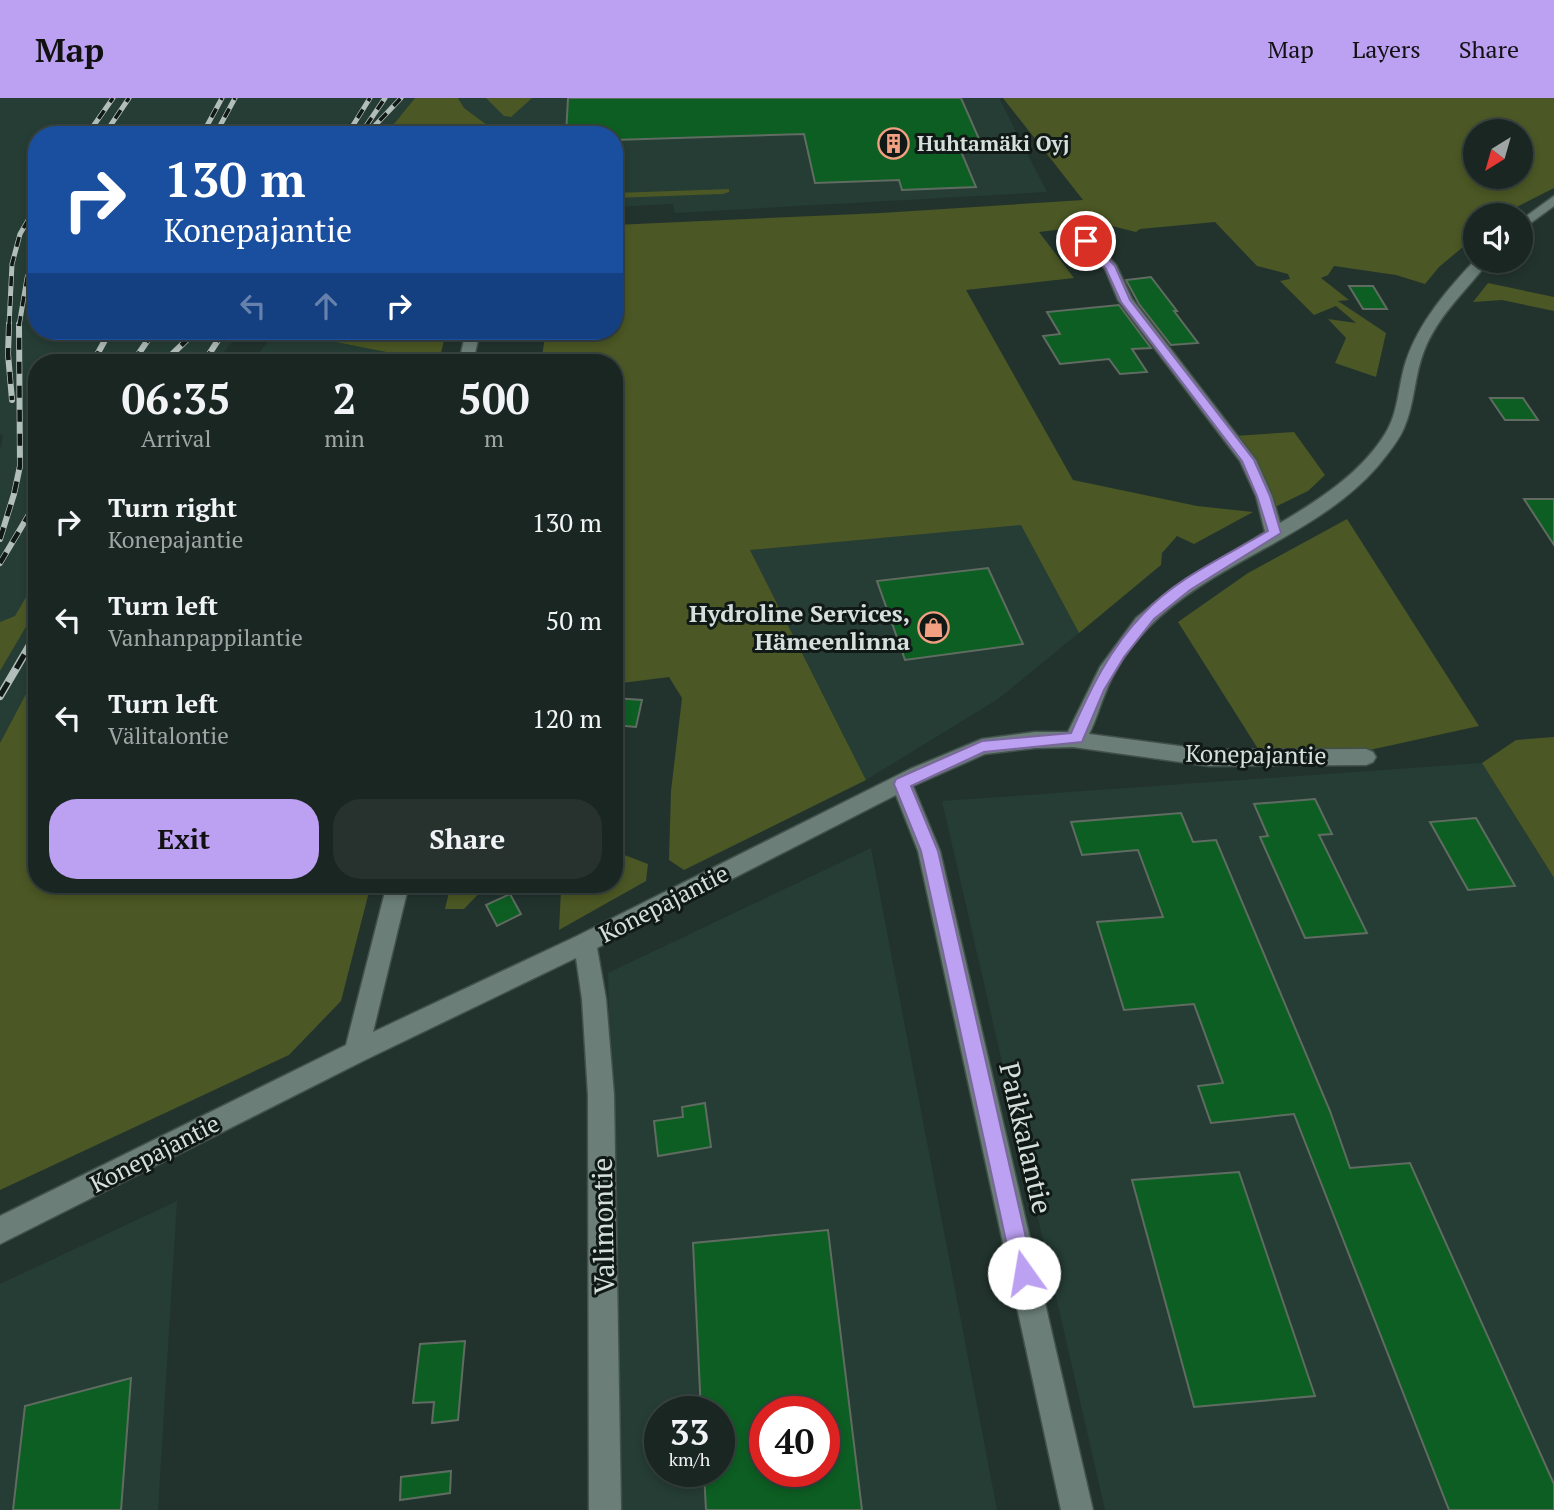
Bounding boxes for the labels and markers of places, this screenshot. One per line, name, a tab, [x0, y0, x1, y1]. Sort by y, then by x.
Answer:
building icon: Huhtamäki Oyj	[877, 127, 911, 161]
place label: Huhtamäki Oyj	[917, 129, 1069, 157]
pin	[1056, 211, 1116, 271]
place label: Hydroline Services, Hämeenlinna	[689, 597, 911, 657]
shop icon: Hydroline Services, Hämeenlinna	[916, 611, 950, 645]

